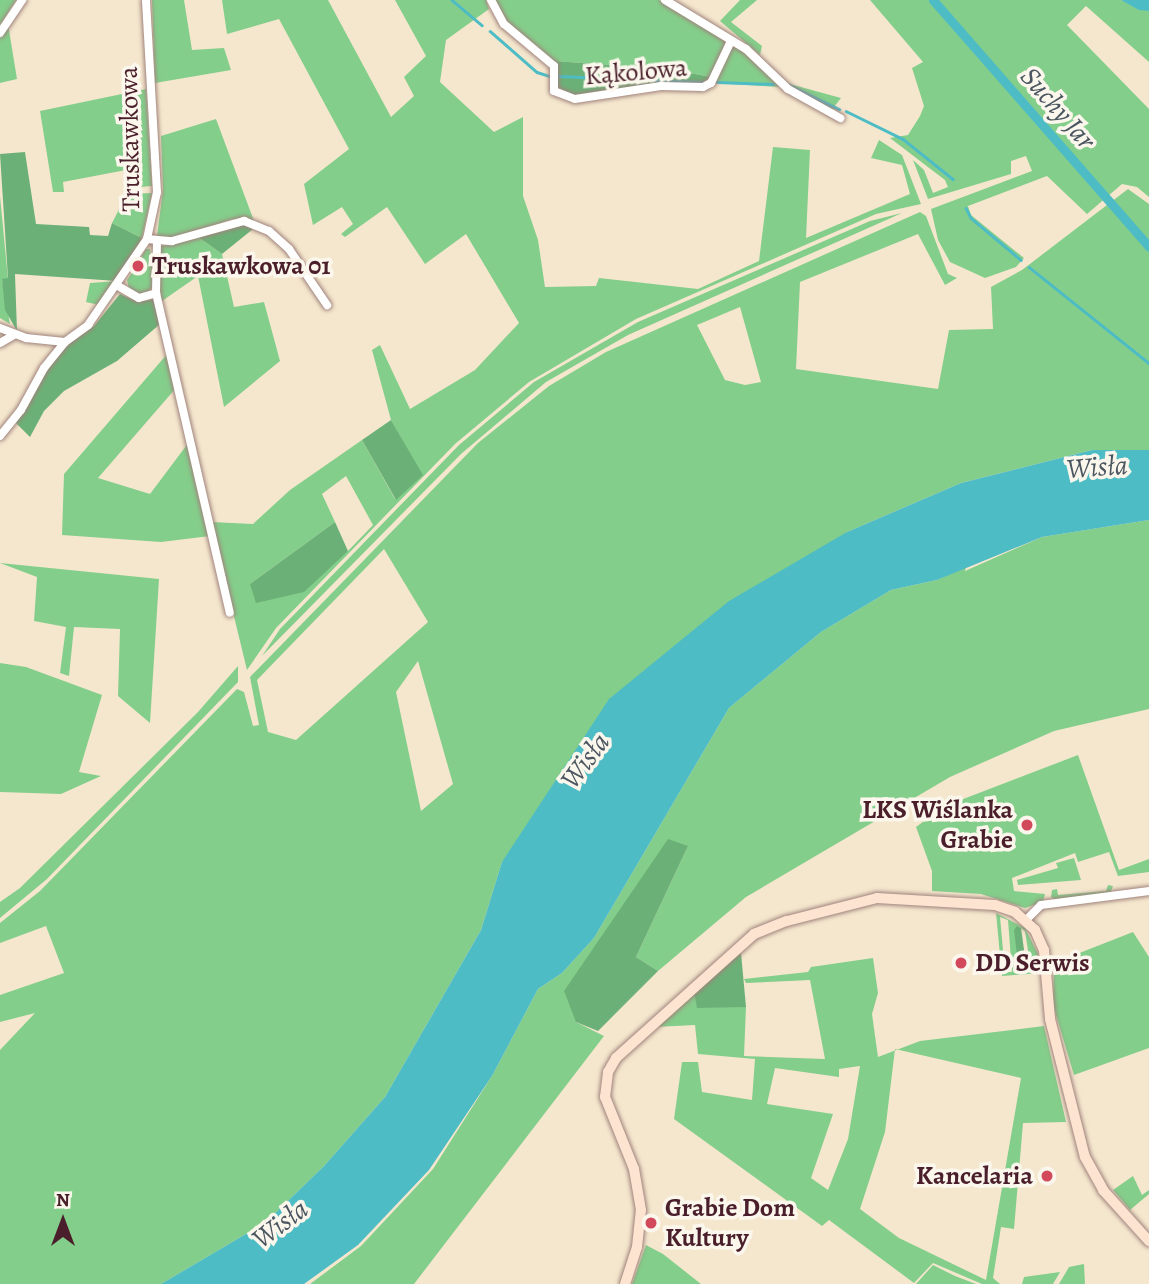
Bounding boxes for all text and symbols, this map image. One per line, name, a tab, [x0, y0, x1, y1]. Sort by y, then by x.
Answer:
street label: Kąkolowa	[584, 52, 688, 92]
water label: Suchy Jar	[1013, 60, 1103, 156]
street label: Truskawkowa	[113, 66, 147, 212]
place label: Truskawkowa 01	[152, 250, 331, 282]
marker: Truskawkowa 01	[130, 258, 146, 274]
water label: Wisła	[1065, 448, 1129, 486]
water label: Wisła	[553, 726, 617, 796]
place label: LKS Wiślanka Grabie	[862, 794, 1013, 856]
marker: LKS Wiślanka Grabie	[1019, 817, 1035, 833]
place label: DD Serwis	[975, 947, 1090, 979]
marker: DD Serwis	[953, 955, 969, 971]
place label: Kancelaria	[916, 1160, 1033, 1192]
marker: Kancelaria	[1039, 1168, 1055, 1184]
north arrow	[28, 1186, 98, 1256]
text: N	[56, 1187, 70, 1213]
water label: Wisła	[245, 1192, 315, 1256]
place label: Grabie Dom Kultury	[665, 1192, 795, 1254]
marker: Grabie Dom Kultury	[643, 1215, 659, 1231]

